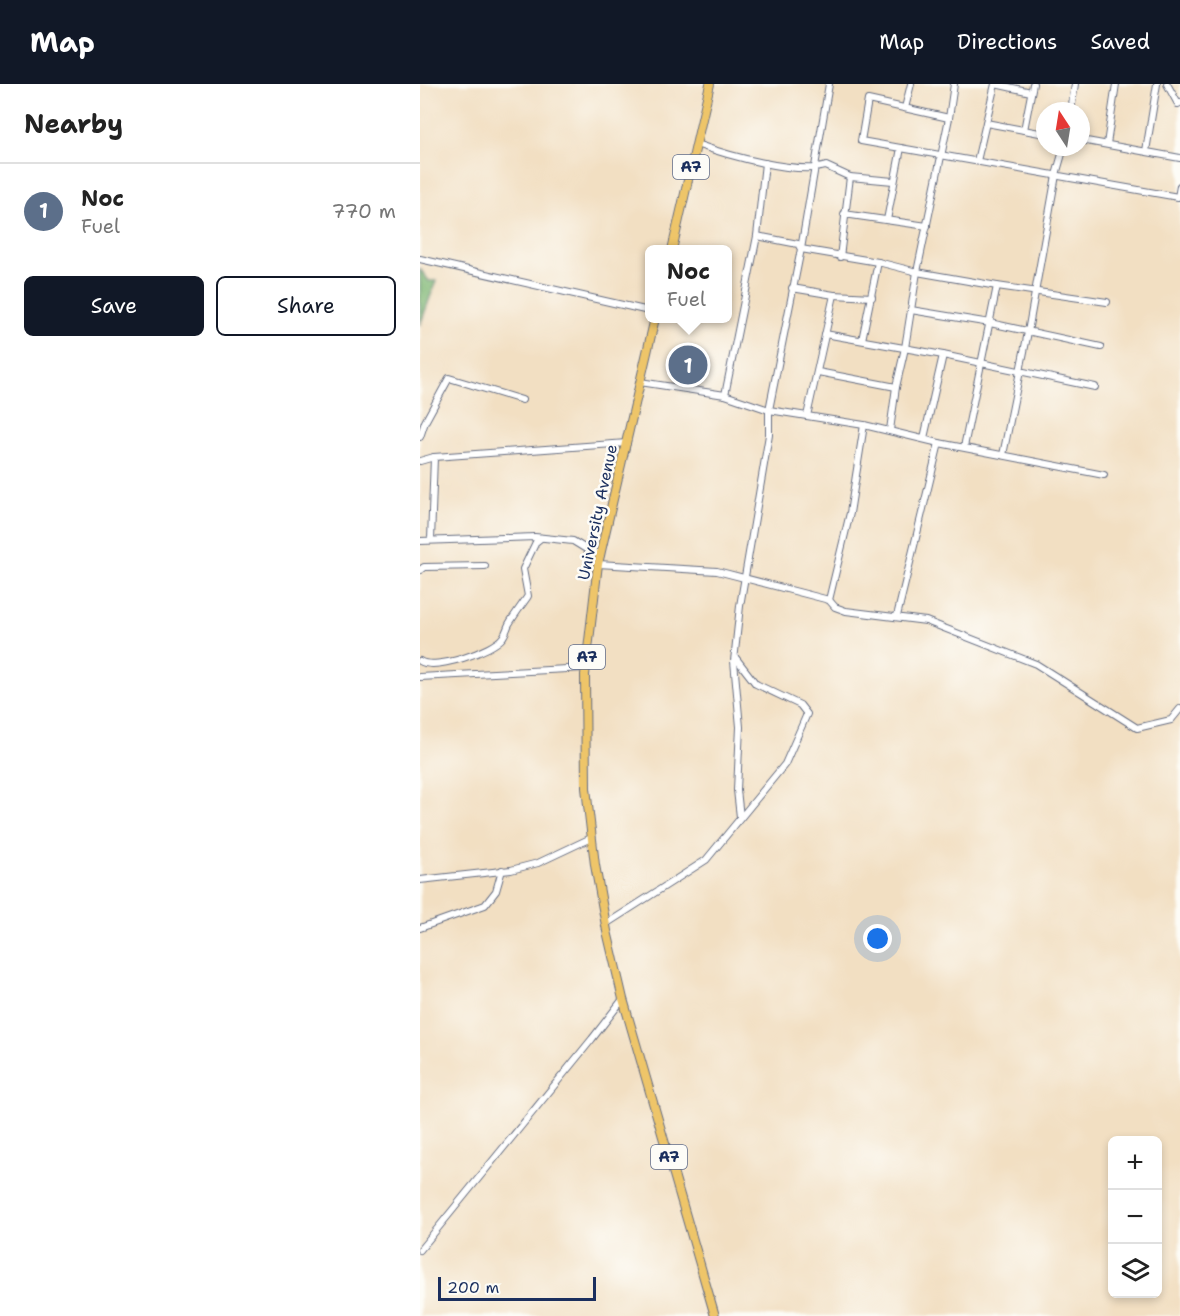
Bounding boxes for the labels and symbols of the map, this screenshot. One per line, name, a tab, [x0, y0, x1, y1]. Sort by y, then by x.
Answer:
north arrow	[1036, 102, 1090, 156]
road number: A7	[673, 155, 709, 179]
pin: 1	[668, 342, 708, 388]
street label: University Avenue	[573, 442, 622, 582]
road number: A7	[569, 645, 605, 669]
your location	[863, 924, 892, 953]
road number: A7	[651, 1145, 687, 1169]
scale bar	[438, 1274, 596, 1302]

